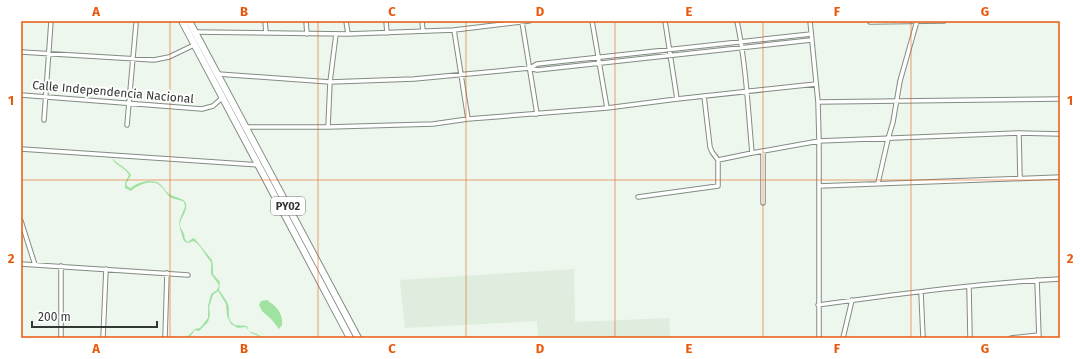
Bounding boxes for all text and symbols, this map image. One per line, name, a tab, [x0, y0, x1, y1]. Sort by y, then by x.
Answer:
text: A	[91, 4, 100, 19]
text: B	[240, 4, 248, 19]
text: C	[388, 4, 396, 19]
text: D	[536, 4, 545, 19]
text: E	[686, 4, 693, 19]
text: F	[834, 4, 841, 19]
text: G	[981, 4, 989, 19]
street label: Calle Independencia Nacional	[32, 78, 195, 106]
text: 1	[8, 93, 14, 108]
text: 1	[1067, 93, 1073, 108]
road number: PY02	[271, 197, 305, 215]
text: 2	[8, 251, 15, 266]
text: 2	[1067, 251, 1074, 266]
scale bar	[32, 303, 157, 329]
text: 200 m	[38, 310, 71, 324]
text: A	[91, 341, 100, 356]
text: B	[240, 341, 248, 356]
text: C	[388, 341, 396, 356]
text: D	[536, 341, 545, 356]
text: E	[686, 341, 693, 356]
text: F	[834, 341, 841, 356]
text: G	[981, 341, 989, 356]

